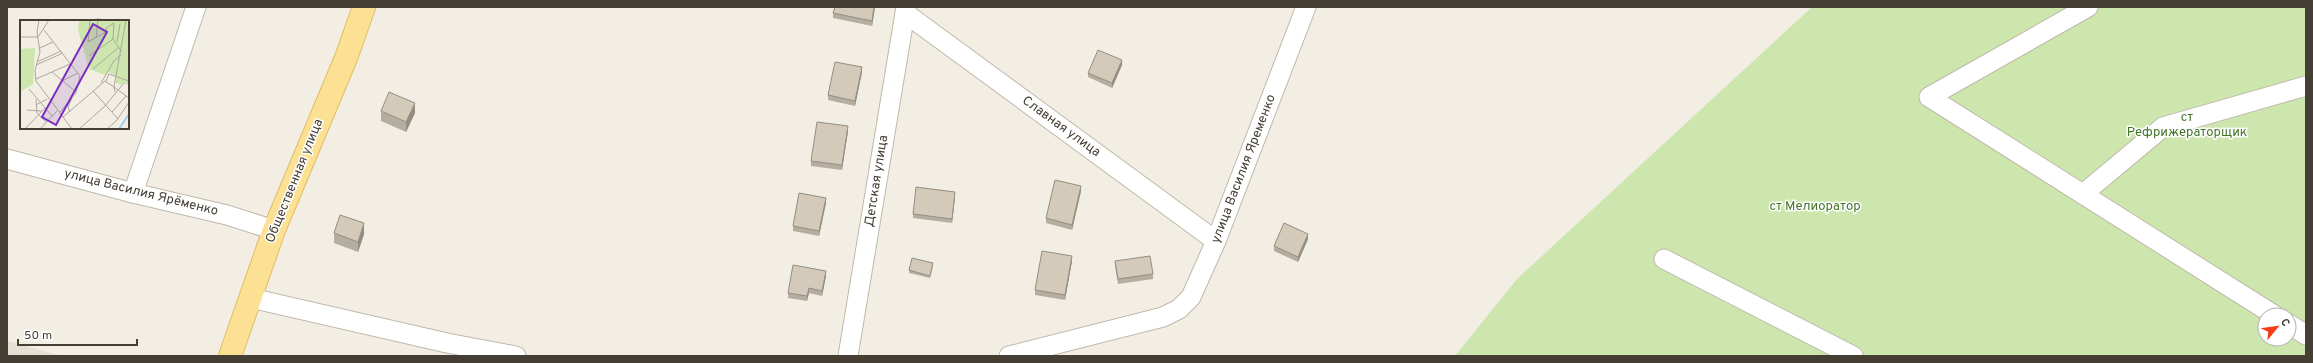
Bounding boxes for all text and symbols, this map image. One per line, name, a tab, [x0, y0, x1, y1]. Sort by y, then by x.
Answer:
inset map	[20, 20, 129, 129]
street label: улица Василия Яременко	[1208, 92, 1280, 246]
street label: Славная улица	[1019, 93, 1103, 161]
park label: ст Рефрижераторщик	[2127, 110, 2247, 141]
street label: Общественная улица	[263, 117, 327, 245]
street label: Детская улица	[862, 134, 892, 228]
street label: улица Василия Ярёменко	[62, 166, 220, 220]
park label: ст Мелиоратор	[1769, 199, 1861, 215]
north arrow	[2257, 307, 2297, 347]
text: С	[2277, 316, 2293, 329]
scale bar	[18, 321, 137, 347]
text: 50 m	[24, 328, 52, 344]

